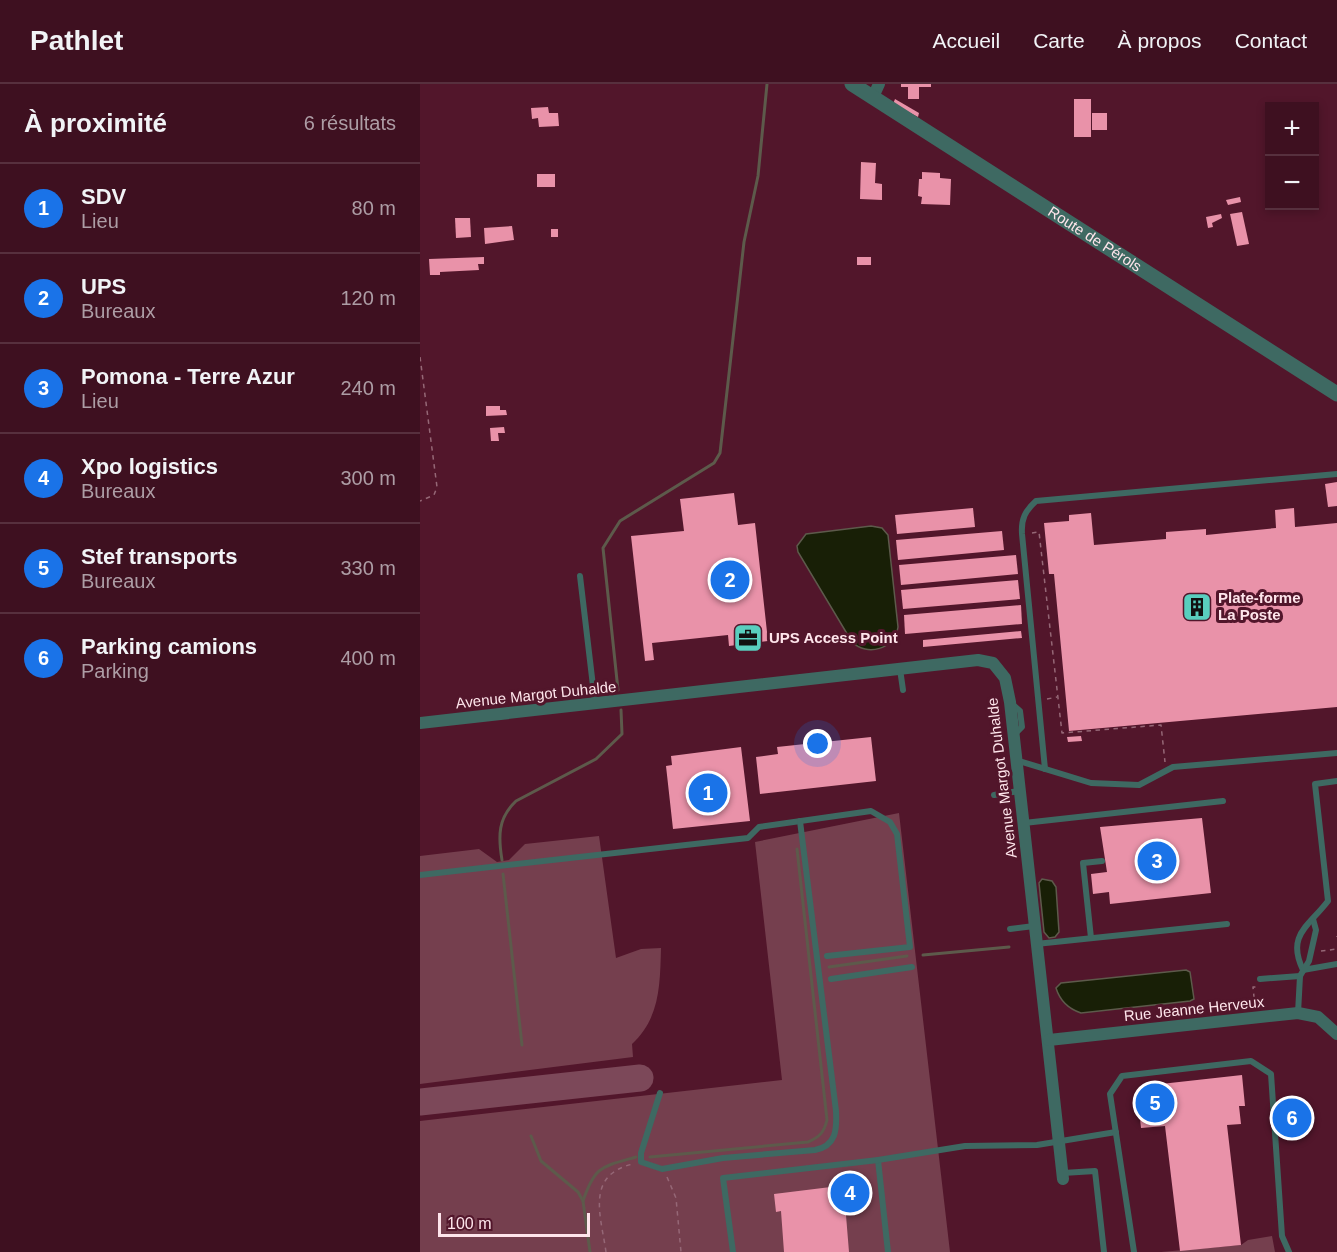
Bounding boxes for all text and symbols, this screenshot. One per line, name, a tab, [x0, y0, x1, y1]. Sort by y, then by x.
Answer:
text: Pathlet	[30, 25, 123, 56]
text: Accueil	[933, 29, 1000, 52]
text: Carte	[1033, 29, 1085, 52]
text: À propos	[1118, 29, 1202, 52]
text: Contact	[1235, 29, 1307, 52]
map controls	[1265, 102, 1319, 210]
button: +	[1265, 102, 1319, 156]
text: À proximité	[24, 108, 167, 138]
text: 6 résultats	[304, 112, 396, 134]
button: −	[1265, 156, 1319, 210]
text: SDV	[81, 184, 126, 209]
text: 1	[38, 197, 49, 219]
text: 80 m	[352, 197, 396, 219]
street label: Route de Pérols	[1045, 203, 1145, 275]
text: Lieu	[81, 210, 119, 232]
text: UPS	[81, 274, 126, 299]
text: 2	[38, 287, 49, 309]
text: 120 m	[340, 287, 396, 309]
text: Bureaux	[81, 300, 156, 322]
text: Pomona - Terre Azur	[81, 364, 295, 389]
text: 3	[38, 377, 49, 399]
text: 240 m	[340, 377, 396, 399]
text: Lieu	[81, 390, 119, 412]
text: Xpo logistics	[81, 454, 218, 479]
text: 4	[38, 467, 49, 489]
text: 300 m	[340, 467, 396, 489]
text: Bureaux	[81, 480, 156, 502]
text: Stef transports	[81, 544, 237, 569]
text: 5	[38, 557, 49, 579]
text: 330 m	[340, 557, 396, 579]
pin: 2	[710, 558, 750, 602]
text: Bureaux	[81, 570, 156, 592]
place label: Plate-forme La Poste	[1218, 589, 1301, 623]
building icon: Plate-forme La Poste	[1181, 591, 1213, 623]
office icon: UPS Access Point	[732, 622, 764, 654]
place label: UPS Access Point	[769, 629, 898, 646]
text: Parking camions	[81, 634, 257, 659]
text: 6	[38, 647, 49, 669]
text: 400 m	[340, 647, 396, 669]
text: Parking	[81, 660, 149, 682]
street label: Avenue Margot Duhalde	[455, 678, 617, 711]
street label: Avenue Margot Duhalde	[983, 697, 1020, 859]
your location	[803, 729, 832, 758]
pin: 1	[688, 770, 728, 816]
pin: 3	[1138, 838, 1176, 884]
street label: Rue Jeanne Herveux	[1123, 993, 1265, 1024]
pin: 5	[1136, 1080, 1174, 1126]
pin: 6	[1272, 1096, 1312, 1140]
pin: 4	[830, 1170, 870, 1216]
scale bar	[438, 1210, 590, 1238]
text: 100 m	[447, 1215, 491, 1232]

